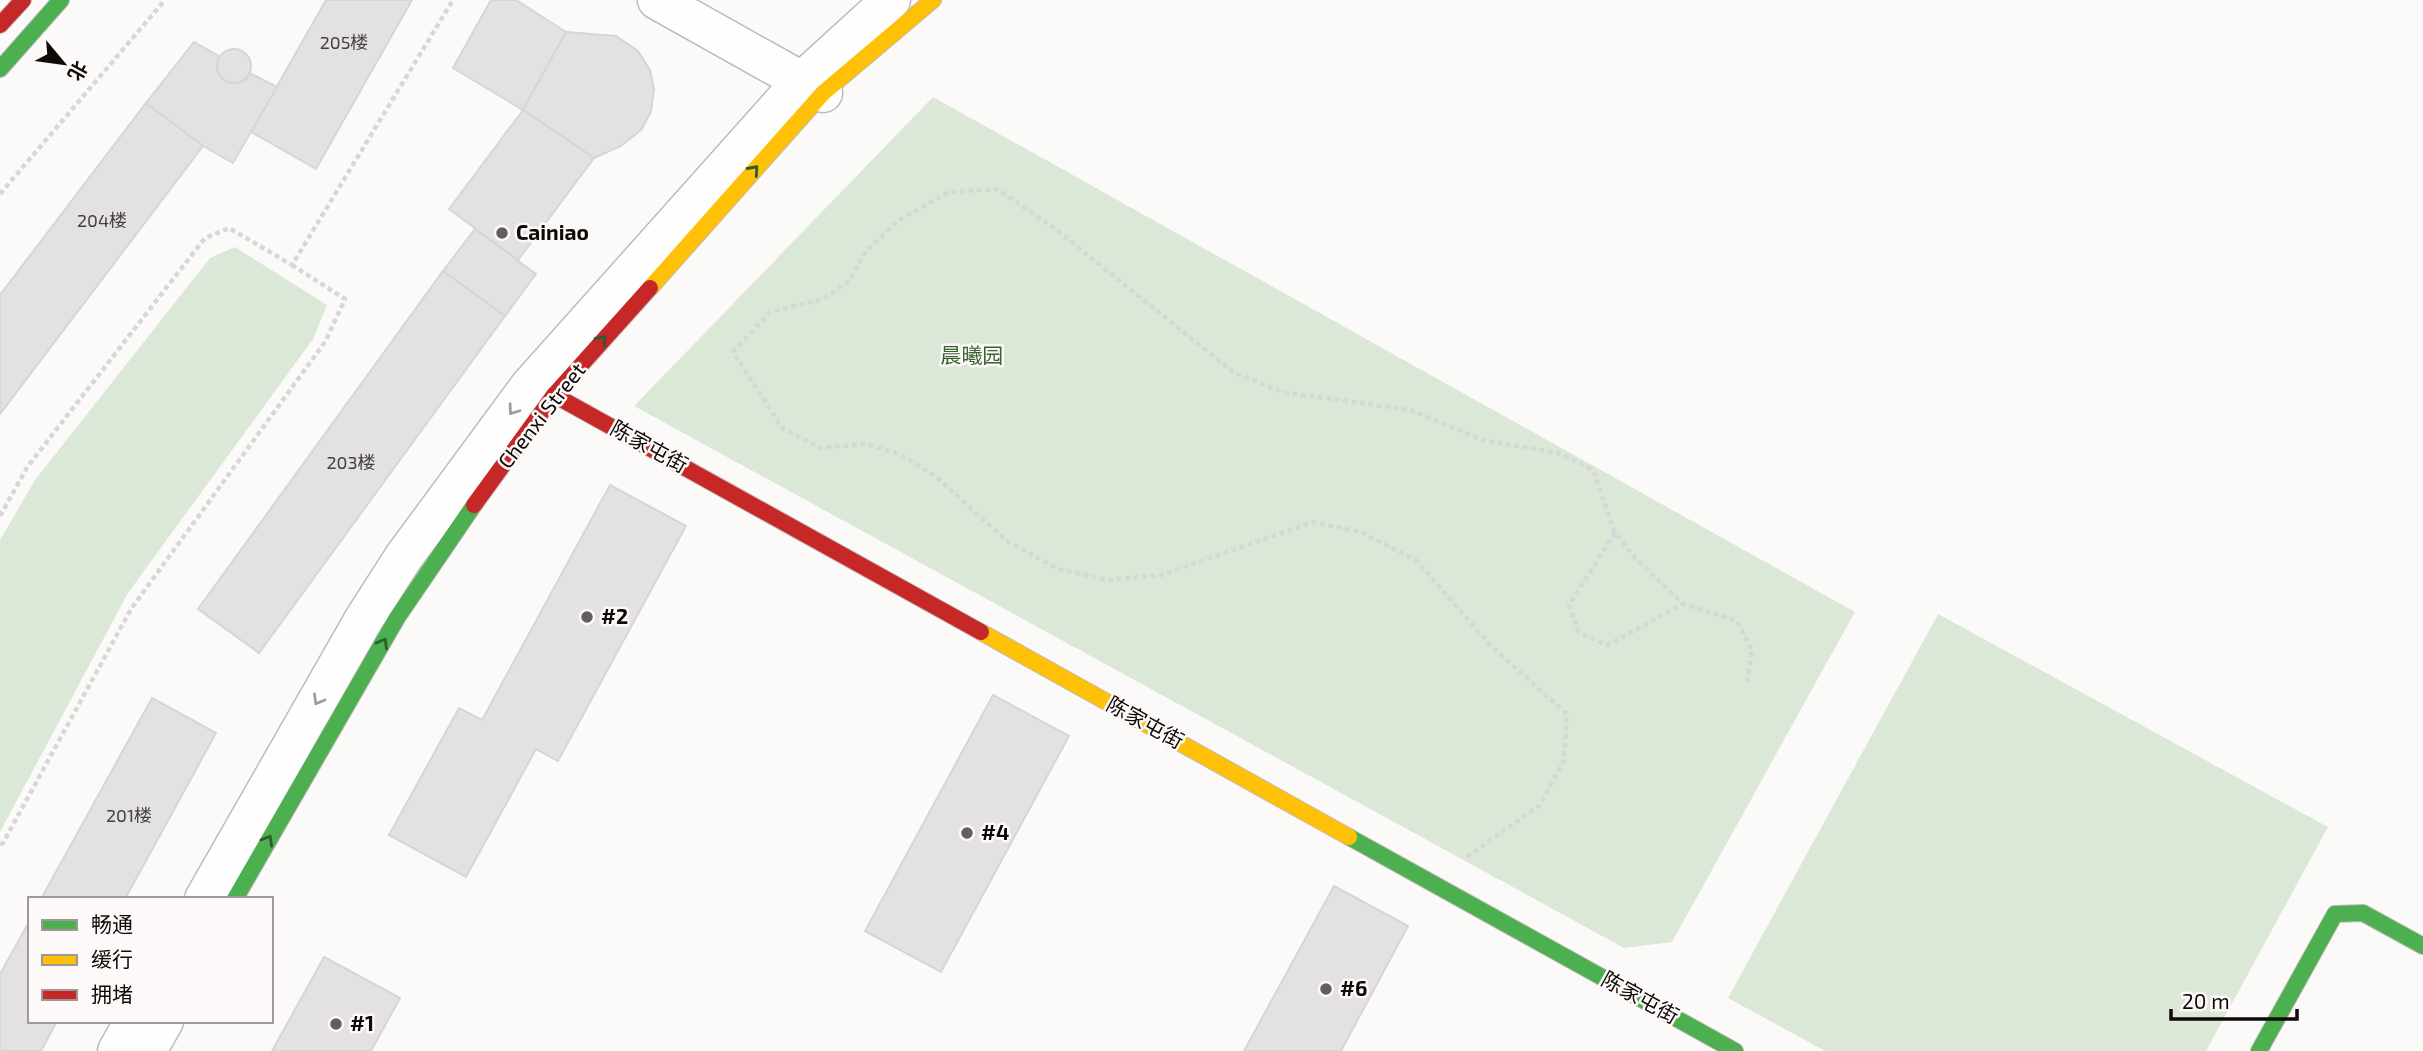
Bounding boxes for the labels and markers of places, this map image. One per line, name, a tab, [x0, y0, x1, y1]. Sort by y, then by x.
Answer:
place label: Cainiao	[516, 219, 589, 244]
marker: Cainiao	[494, 225, 510, 241]
place label: #2	[601, 603, 628, 628]
marker: #2	[579, 609, 595, 625]
place label: #4	[981, 819, 1009, 844]
marker: #4	[959, 825, 975, 841]
place label: #6	[1340, 975, 1367, 1000]
marker: #6	[1318, 981, 1334, 997]
place label: #1	[350, 1010, 374, 1035]
marker: #1	[328, 1016, 344, 1032]

